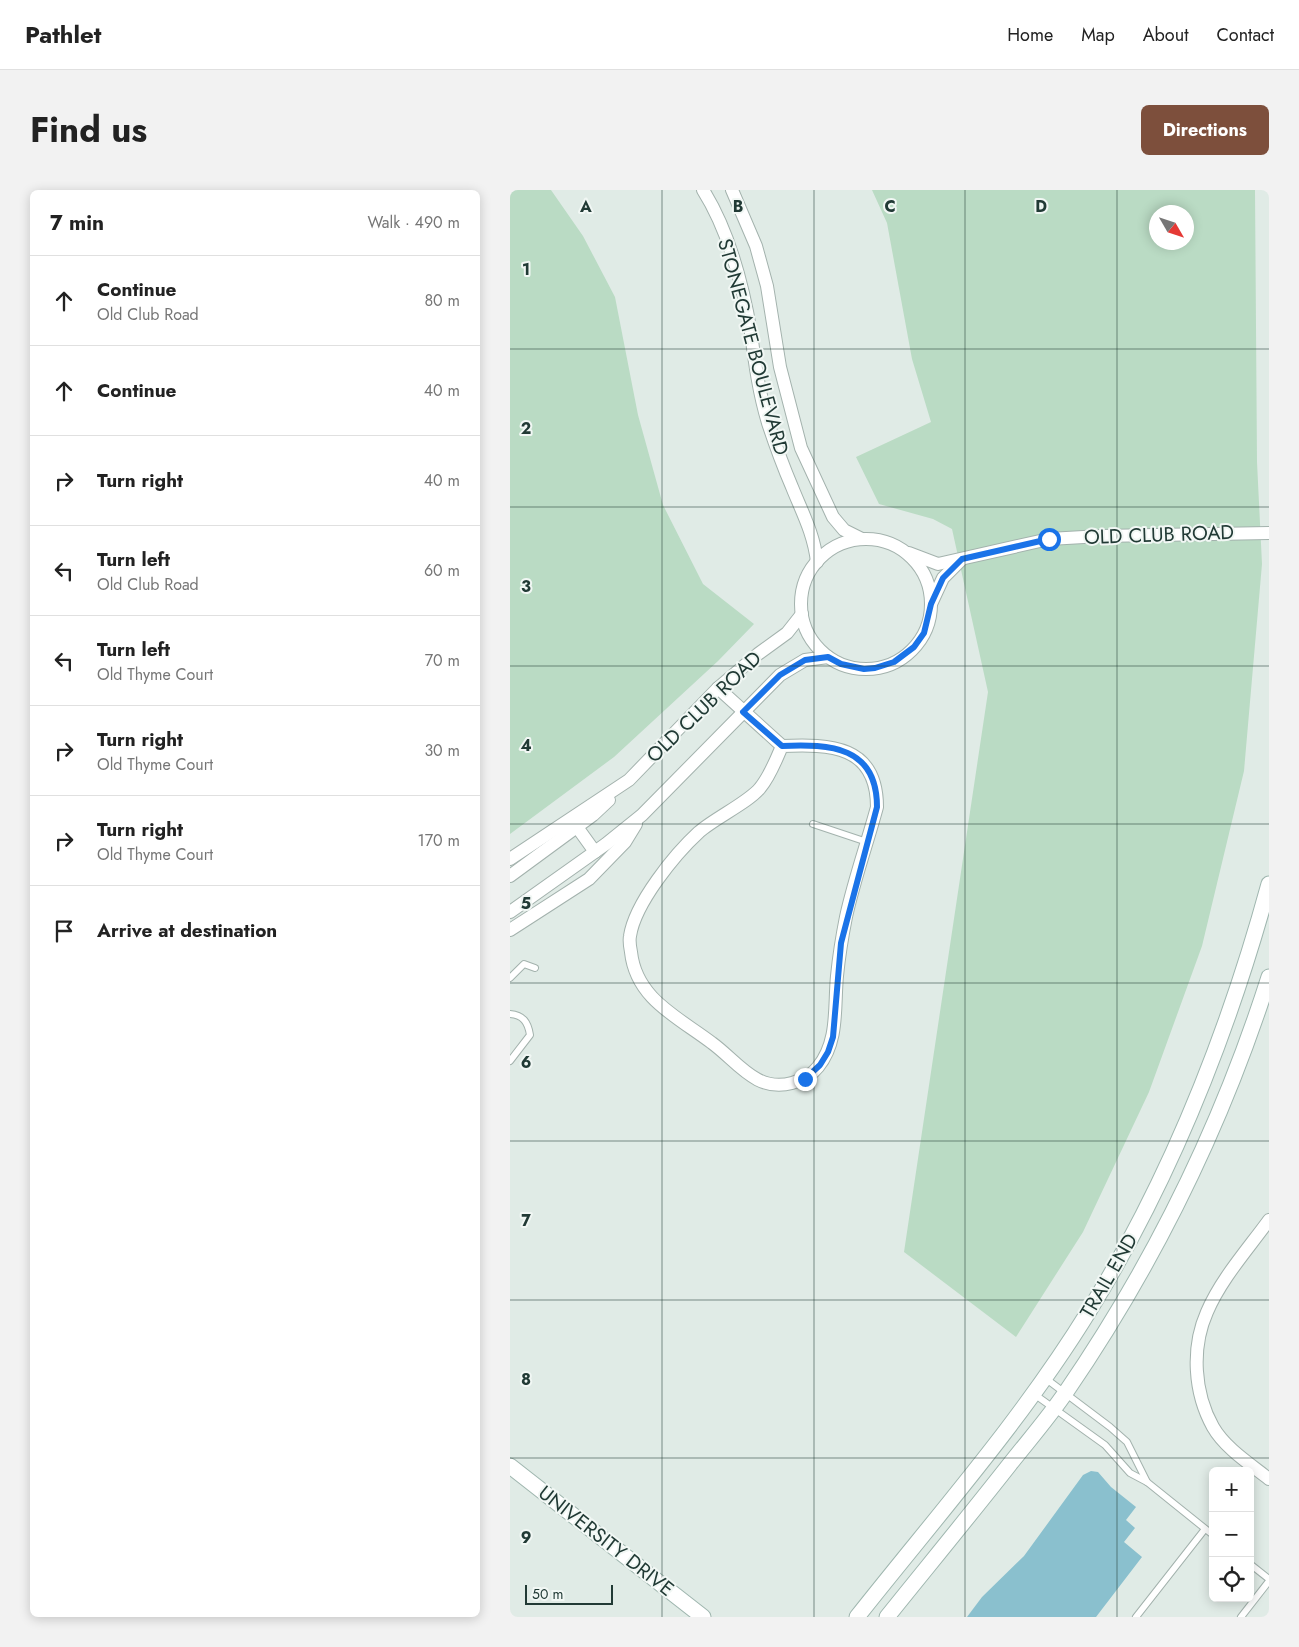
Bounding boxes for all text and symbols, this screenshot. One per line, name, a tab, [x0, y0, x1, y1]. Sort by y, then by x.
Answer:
text: Pathlet	[25, 17, 101, 52]
text: Home	[1007, 22, 1053, 48]
text: Map	[1081, 22, 1115, 48]
text: About	[1143, 22, 1188, 48]
text: Contact	[1216, 22, 1274, 48]
text: Find us	[30, 105, 147, 155]
button: Directions	[1141, 105, 1269, 155]
text: A	[579, 195, 592, 218]
text: B	[733, 195, 743, 218]
text: C	[884, 195, 896, 218]
text: D	[1035, 195, 1047, 218]
north arrow	[1149, 205, 1194, 250]
text: 7 min	[50, 208, 104, 238]
text: Walk · 490 m	[368, 211, 460, 234]
street label: STONEGATE BOULEVARD	[710, 235, 796, 459]
text: 1	[522, 258, 530, 281]
text: Continue	[97, 276, 176, 303]
icon: ahead	[50, 287, 78, 315]
text: 80 m	[424, 289, 460, 312]
text: Old Club Road	[97, 303, 199, 326]
icon: ahead	[50, 377, 78, 405]
text: Continue	[97, 377, 176, 404]
text: 40 m	[424, 379, 460, 402]
text: 2	[521, 417, 531, 440]
icon: right	[50, 467, 78, 495]
text: Turn right	[97, 467, 183, 494]
text: 40 m	[424, 469, 460, 492]
street label: OLD CLUB ROAD	[1084, 518, 1234, 552]
route start	[1038, 528, 1061, 551]
text: Turn left	[97, 546, 170, 573]
icon: left	[50, 557, 78, 585]
text: 60 m	[424, 559, 460, 582]
text: Old Club Road	[97, 573, 199, 596]
text: 3	[521, 575, 531, 598]
text: Turn left	[97, 636, 170, 663]
street label: OLD CLUB ROAD	[640, 644, 768, 770]
icon: left	[50, 647, 78, 675]
text: 70 m	[425, 649, 460, 672]
text: Old Thyme Court	[97, 663, 213, 686]
text: Turn right	[97, 726, 183, 753]
text: 4	[520, 734, 532, 757]
icon: right	[50, 737, 78, 765]
text: 30 m	[424, 739, 460, 762]
text: Old Thyme Court	[97, 753, 213, 776]
text: Turn right	[97, 816, 183, 843]
icon: right	[50, 827, 78, 855]
text: 170 m	[418, 829, 460, 852]
text: Old Thyme Court	[97, 843, 213, 866]
text: 5	[521, 892, 531, 915]
icon: arrive	[50, 917, 78, 945]
text: Arrive at destination	[97, 917, 277, 944]
text: 6	[521, 1051, 531, 1074]
route end	[794, 1068, 817, 1091]
text: 7	[521, 1209, 531, 1232]
street label: TRAIL END	[1073, 1228, 1145, 1324]
text: 8	[521, 1368, 531, 1391]
map controls	[1209, 1467, 1254, 1602]
button: +	[1209, 1467, 1254, 1512]
street label: UNIVERSITY DRIVE	[532, 1479, 680, 1603]
button: −	[1209, 1512, 1254, 1557]
text: 9	[521, 1526, 531, 1549]
button: locate	[1209, 1557, 1254, 1602]
scale bar	[525, 1582, 612, 1605]
text: 50 m	[532, 1584, 563, 1604]

